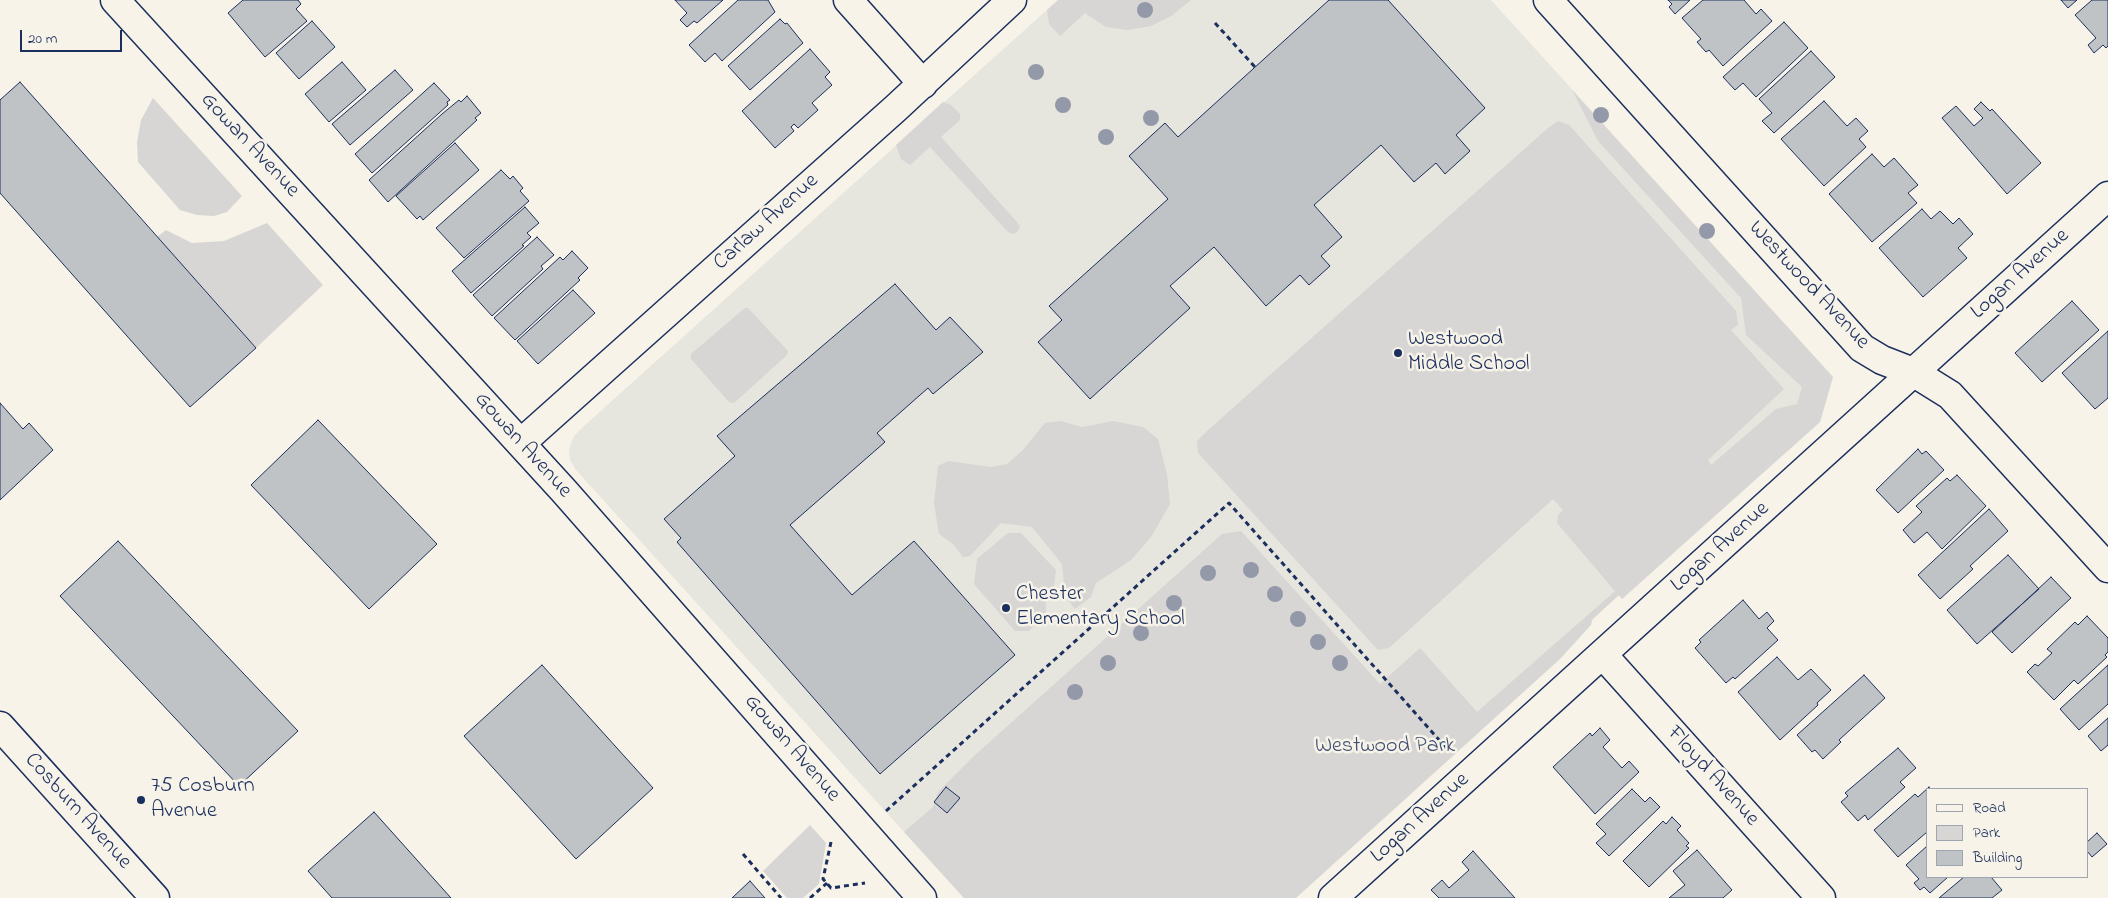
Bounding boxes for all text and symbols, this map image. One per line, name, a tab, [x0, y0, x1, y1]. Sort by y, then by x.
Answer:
scale bar	[22, 20, 125, 52]
text: 20 m	[28, 28, 57, 50]
street label: Gowan Avenue	[194, 88, 304, 204]
street label: Carlaw Avenue	[709, 169, 825, 277]
street label: Westwood Avenue	[1742, 216, 1874, 356]
street label: Logan Avenue	[1966, 224, 2076, 326]
place label: Westwood Middle School	[1408, 327, 1529, 378]
marker: Westwood Middle School	[1392, 347, 1404, 359]
street label: Gowan Avenue	[467, 387, 577, 505]
street label: Logan Avenue	[1666, 497, 1776, 599]
place label: Chester Elementary School	[1016, 582, 1185, 634]
marker: Chester Elementary School	[1000, 602, 1012, 614]
street label: Gowan Avenue	[737, 690, 845, 808]
street label: Floyd Avenue	[1660, 721, 1764, 833]
park label: Westwood Park	[1315, 734, 1455, 760]
street label: Cosburn Avenue	[18, 748, 136, 876]
street label: Logan Avenue	[1366, 768, 1476, 870]
place label: 75 Cosburn Avenue	[151, 774, 255, 826]
legend	[1926, 788, 2088, 878]
marker: 75 Cosburn Avenue	[135, 794, 147, 806]
text: Road	[1973, 797, 2006, 819]
text: Park	[1973, 822, 2000, 844]
text: Building	[1973, 847, 2022, 869]

